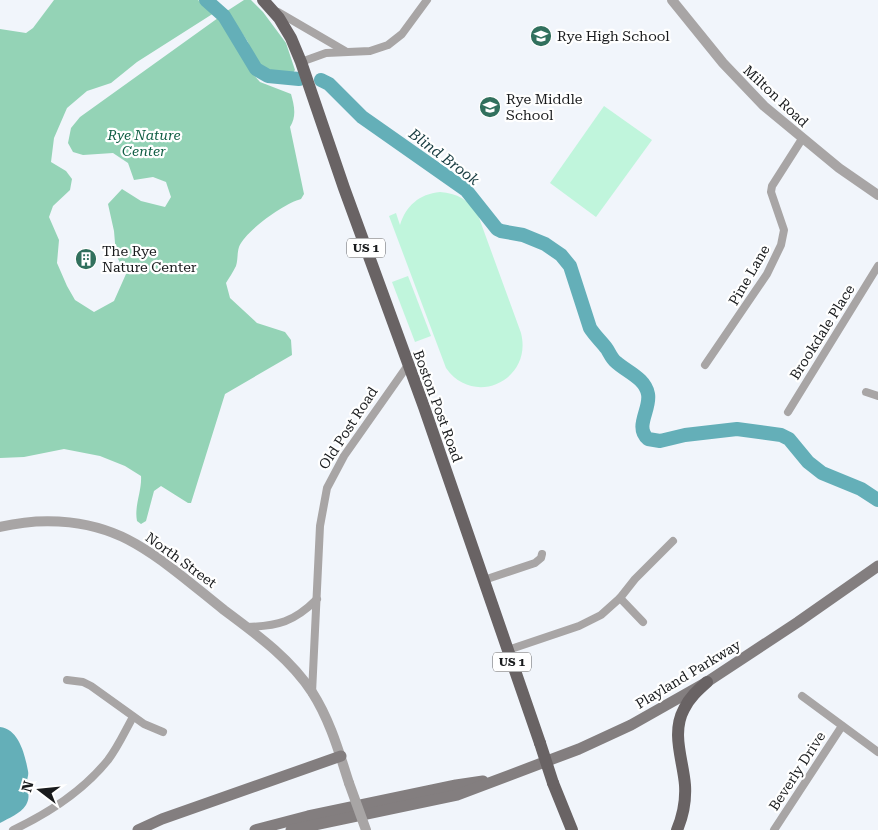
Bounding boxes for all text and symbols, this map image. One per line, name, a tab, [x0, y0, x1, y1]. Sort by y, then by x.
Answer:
school or university icon: Rye High School	[529, 24, 553, 48]
place label: Rye High School	[557, 28, 670, 44]
street label: Milton Road	[740, 62, 812, 130]
place label: Rye Middle School	[506, 91, 583, 123]
school or university icon: Rye Middle School	[478, 95, 502, 119]
water label: Blind Brook	[405, 124, 483, 190]
park label: Rye Nature Center	[106, 127, 181, 159]
road number: US 1	[347, 238, 385, 258]
street label: Pine Lane	[725, 242, 773, 308]
place label: The Rye Nature Center	[102, 243, 197, 275]
building icon: The Rye Nature Center	[74, 247, 98, 271]
street label: Brookdale Place	[786, 281, 858, 382]
street label: Boston Post Road	[410, 348, 466, 464]
street label: Old Post Road	[315, 384, 381, 472]
street label: North Street	[142, 529, 220, 591]
street label: Playland Parkway	[633, 636, 744, 712]
road number: US 1	[493, 652, 531, 672]
street label: Beverly Drive	[766, 728, 829, 813]
north arrow	[15, 765, 65, 815]
text: N	[18, 779, 37, 794]

